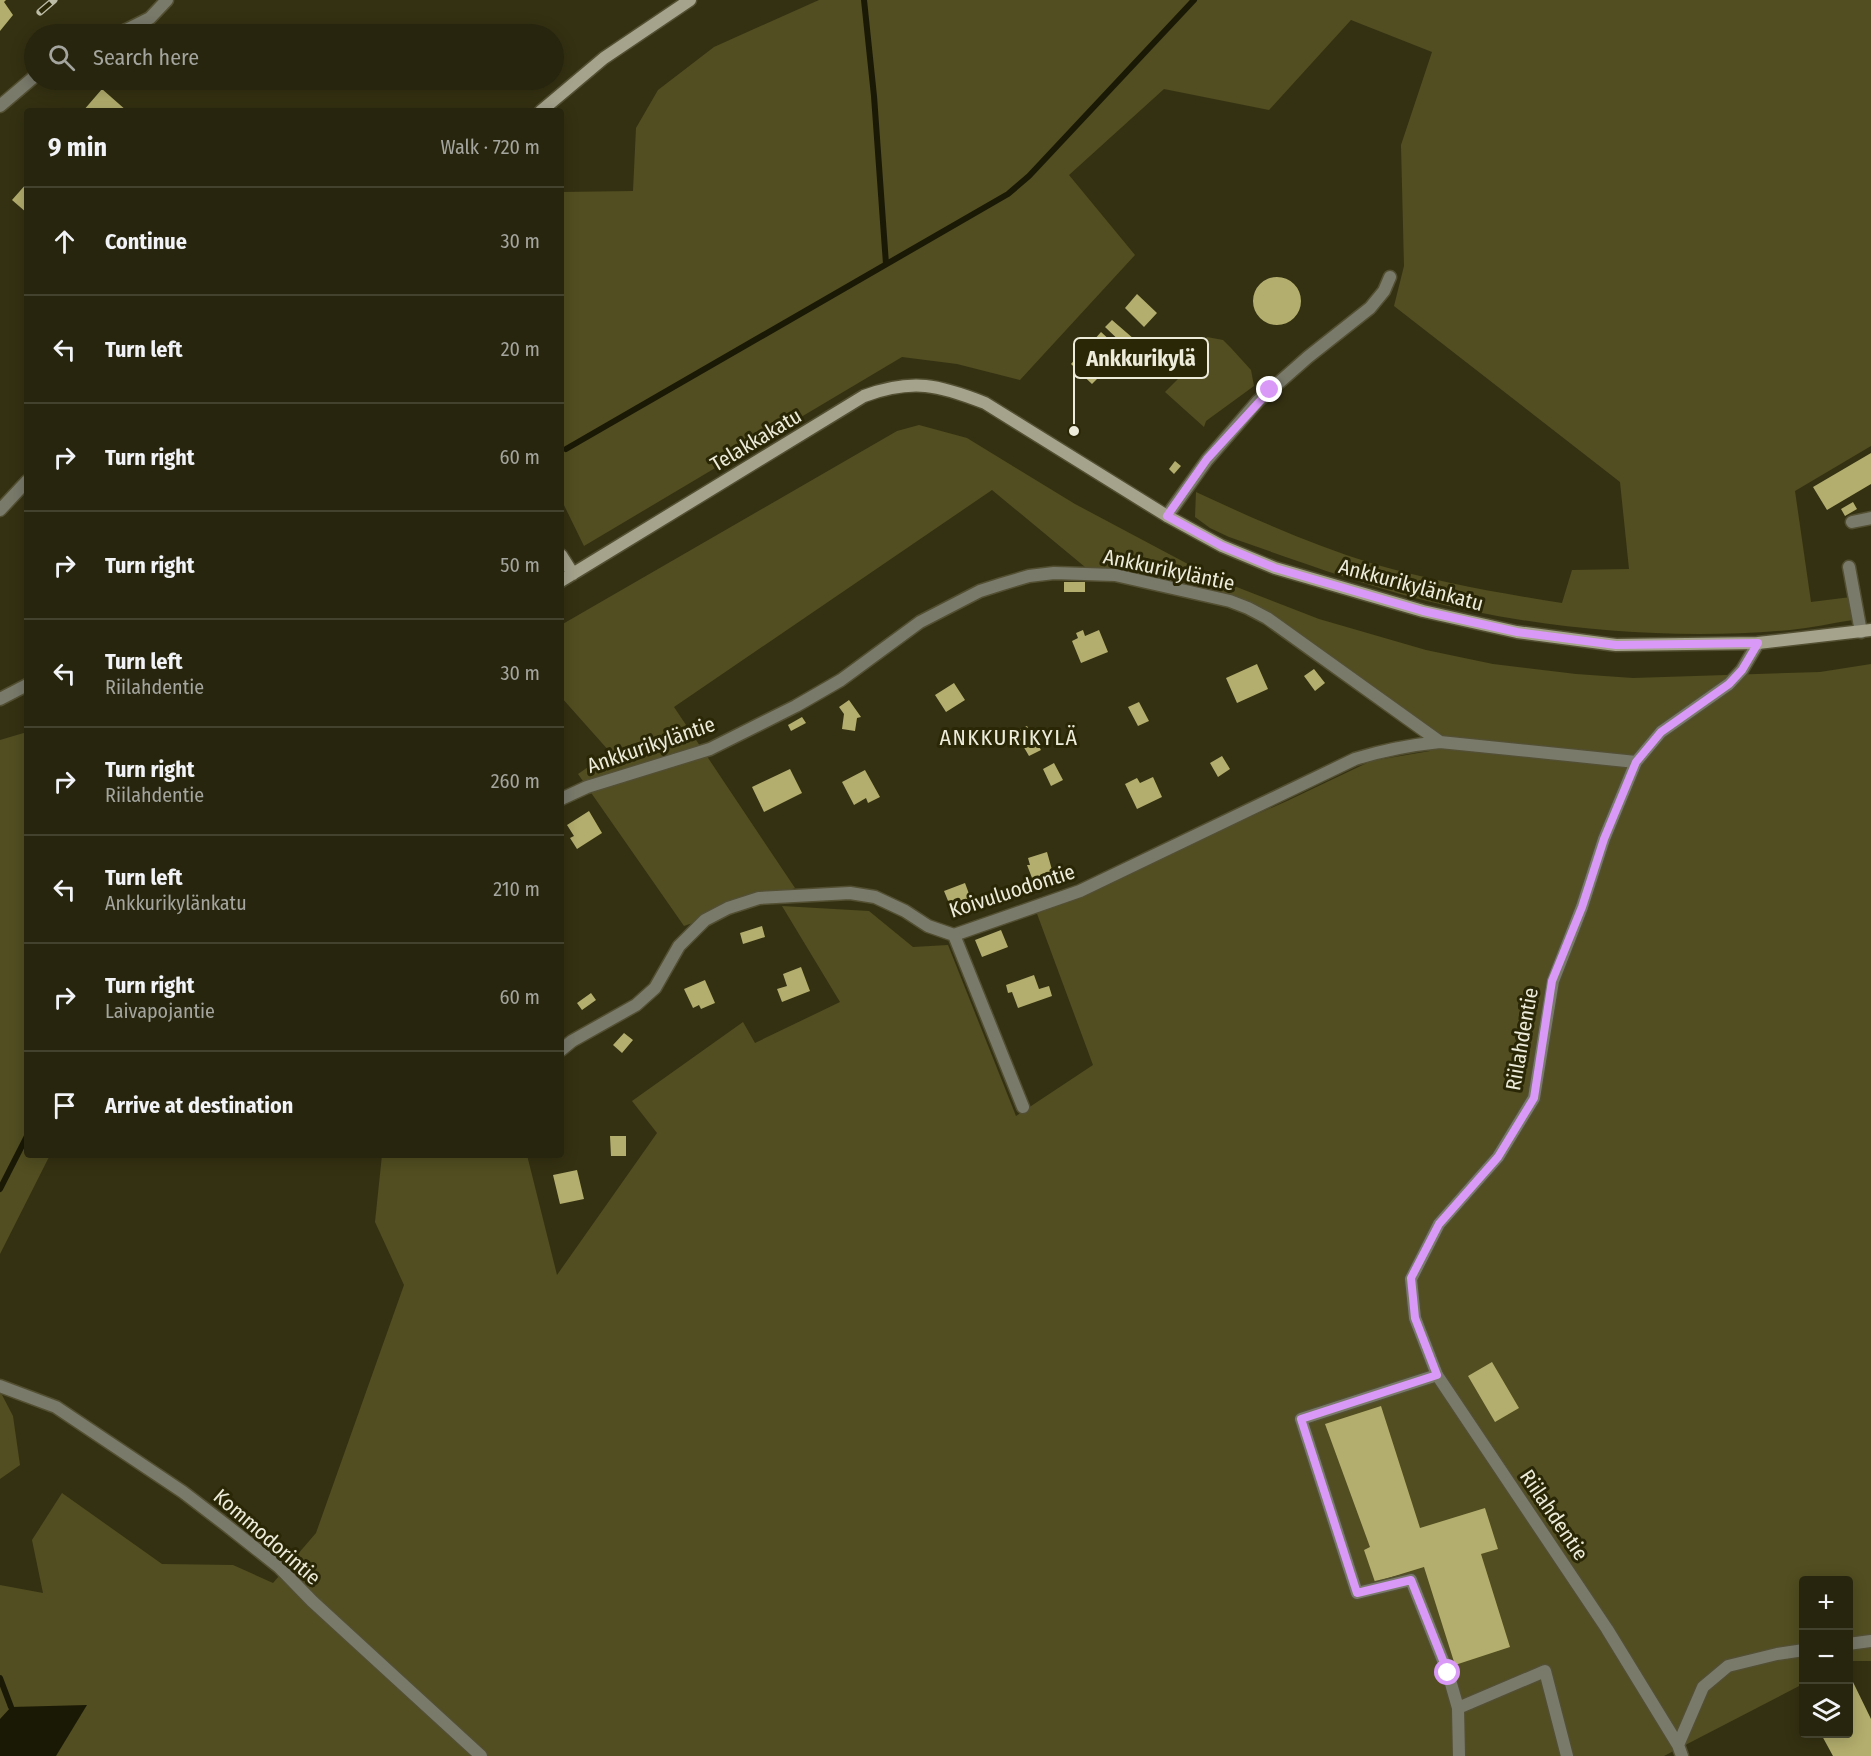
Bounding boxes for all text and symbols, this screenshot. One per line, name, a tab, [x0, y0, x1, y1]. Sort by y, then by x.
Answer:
search box	[24, 24, 564, 90]
icon: search	[45, 41, 78, 74]
text: Search here	[93, 44, 199, 71]
text: 9 min	[48, 132, 107, 163]
text: Walk · 720 m	[441, 135, 540, 159]
icon: ahead	[48, 225, 81, 258]
text: Continue	[105, 228, 187, 255]
text: 30 m	[500, 229, 540, 253]
icon: left	[48, 333, 81, 366]
text: Turn left	[105, 336, 183, 363]
text: 20 m	[501, 337, 540, 361]
callout: Ankkurikylä	[1074, 338, 1208, 378]
text: Ankkurikylä	[1085, 345, 1196, 372]
route end	[1256, 376, 1282, 402]
street label: Telakkakatu	[706, 403, 806, 477]
icon: right	[48, 441, 81, 474]
text: Turn right	[105, 444, 194, 471]
text: 60 m	[500, 445, 540, 469]
street label: Ankkurikyläntie	[1101, 543, 1237, 597]
icon: right	[48, 549, 81, 582]
text: Turn right	[105, 552, 194, 579]
text: 50 m	[500, 553, 540, 577]
street label: Ankkurikylänkatu	[1336, 553, 1486, 617]
text: Turn left	[105, 648, 183, 675]
icon: left	[48, 657, 81, 690]
text: 30 m	[500, 661, 540, 685]
text: Riilahdentie	[105, 675, 204, 699]
street label: Ankkurikyläntie	[584, 711, 718, 779]
district label: ANKKURIKYLÄ	[939, 724, 1079, 751]
text: Turn right	[105, 756, 194, 783]
icon: right	[48, 765, 81, 798]
text: 260 m	[491, 769, 540, 793]
text: Riilahdentie	[105, 783, 204, 807]
street label: Koivuluodontie	[946, 858, 1078, 924]
text: Turn left	[105, 864, 183, 891]
icon: left	[48, 873, 81, 906]
text: 210 m	[493, 877, 540, 901]
text: Ankkurikylänkatu	[105, 891, 247, 915]
text: Turn right	[105, 972, 194, 999]
icon: right	[48, 981, 81, 1014]
text: 60 m	[500, 985, 540, 1009]
street label: Riilahdentie	[1500, 986, 1544, 1092]
text: Laivapojantie	[105, 999, 215, 1023]
icon: arrive	[48, 1089, 81, 1122]
text: Arrive at destination	[105, 1092, 293, 1119]
street label: Riilahdentie	[1514, 1465, 1594, 1565]
street label: Kommodorintie	[208, 1483, 326, 1591]
map controls	[1799, 1576, 1853, 1738]
button: +	[1799, 1576, 1853, 1630]
button: −	[1799, 1630, 1853, 1684]
route start	[1434, 1659, 1460, 1685]
button: layers	[1799, 1684, 1853, 1738]

